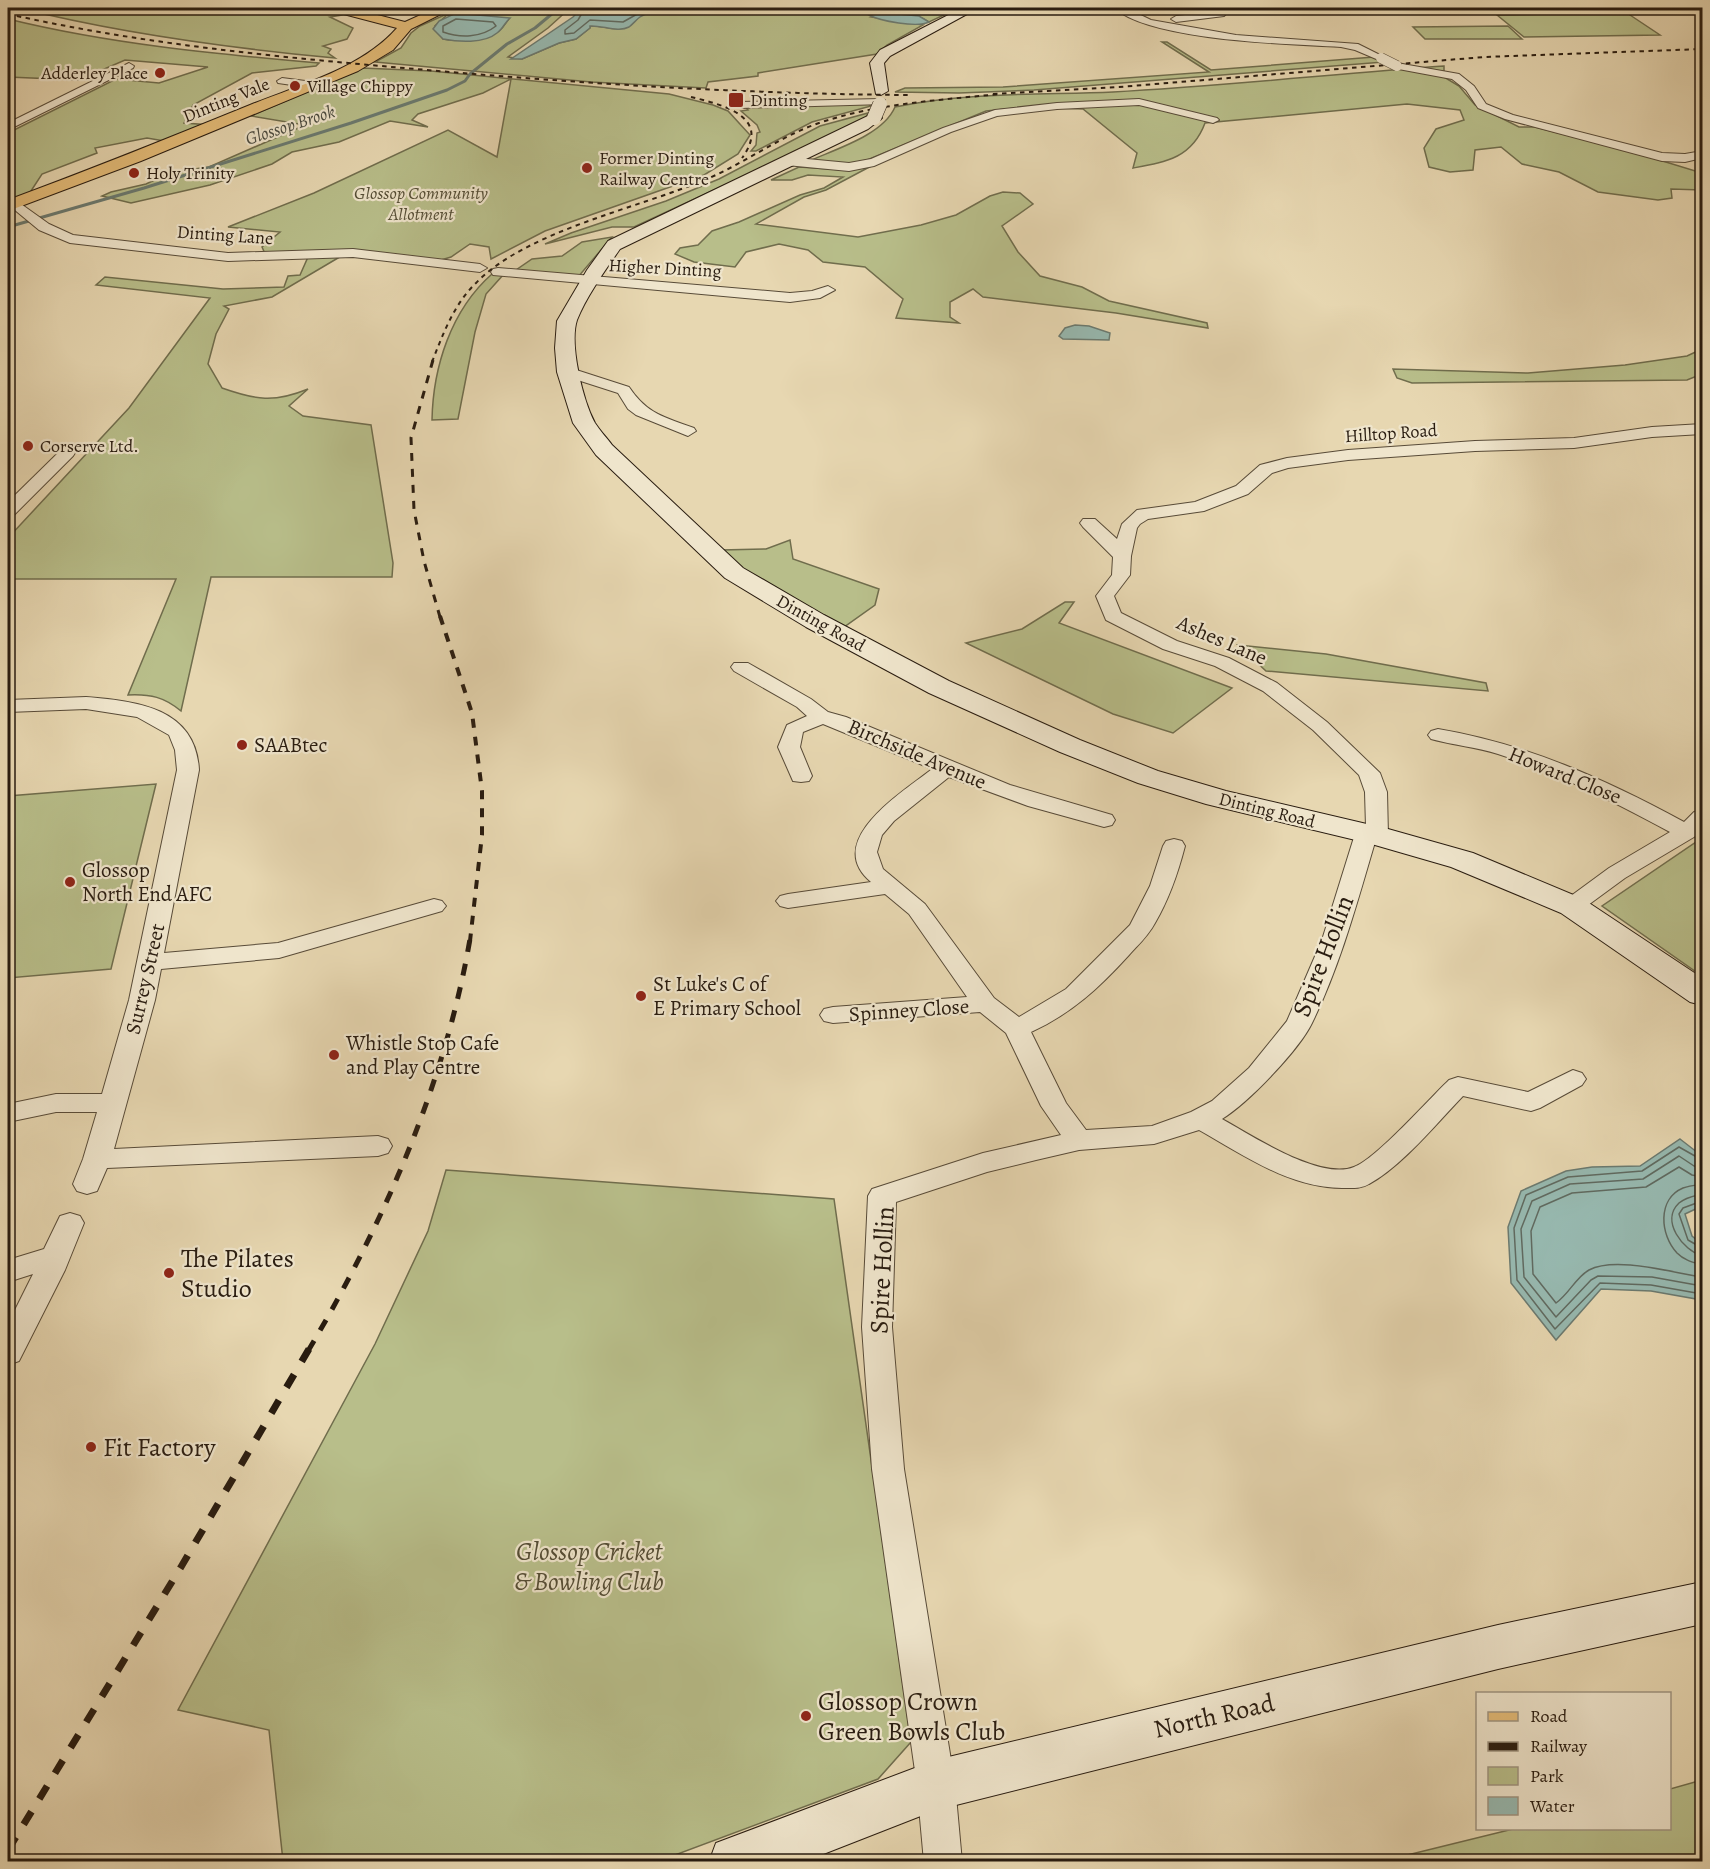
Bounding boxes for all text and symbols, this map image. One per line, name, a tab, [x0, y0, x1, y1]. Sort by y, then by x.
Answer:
place label: Adderley Place	[40, 61, 148, 85]
marker: Adderley Place	[153, 66, 167, 80]
street label: Dinting Vale	[179, 72, 273, 128]
place label: Village Chippy	[306, 74, 414, 98]
marker: Village Chippy	[288, 79, 302, 93]
place label: Dinting	[750, 88, 808, 112]
marker: Dinting	[727, 91, 745, 109]
water label: Glossop Brook	[242, 99, 338, 151]
place label: Former Dinting Railway Centre	[599, 146, 714, 191]
place label: Holy Trinity	[146, 161, 235, 185]
marker: Former Dinting Railway Centre	[580, 161, 594, 175]
marker: Holy Trinity	[127, 166, 141, 180]
park label: Glossop Community Allotment	[354, 181, 488, 226]
street label: Dinting Lane	[176, 220, 274, 250]
street label: Higher Dinting	[608, 253, 722, 283]
street label: Hilltop Road	[1344, 418, 1438, 448]
place label: Corserve Ltd.	[40, 434, 139, 458]
marker: Corserve Ltd.	[21, 439, 35, 453]
street label: Dinting Road	[772, 589, 870, 658]
street label: Ashes Lane	[1172, 608, 1271, 672]
street label: Birchside Avenue	[843, 712, 991, 796]
place label: SAABtec	[254, 731, 328, 759]
marker: SAABtec	[235, 738, 249, 752]
street label: Howard Close	[1504, 740, 1626, 810]
street label: Dinting Road	[1216, 786, 1318, 834]
place label: Glossop North End AFC	[82, 856, 212, 908]
marker: Glossop North End AFC	[63, 875, 77, 889]
street label: Spire Hollin	[1284, 890, 1362, 1022]
street label: Surrey Street	[119, 921, 171, 1037]
place label: St Luke's C of E Primary School	[653, 970, 801, 1022]
marker: St Luke's C of E Primary School	[634, 989, 648, 1003]
street label: Spinney Close	[848, 992, 970, 1028]
place label: Whistle Stop Cafe and Play Centre	[345, 1029, 499, 1081]
marker: Whistle Stop Cafe and Play Centre	[327, 1048, 341, 1062]
street label: Spire Hollin	[861, 1205, 903, 1335]
place label: The Pilates Studio	[181, 1241, 294, 1306]
marker: The Pilates Studio	[162, 1266, 176, 1280]
place label: Fit Factory	[103, 1430, 216, 1465]
marker: Fit Factory	[84, 1440, 98, 1454]
park label: Glossop Cricket & Bowling Club	[514, 1534, 664, 1599]
place label: Glossop Crown Green Bowls Club	[818, 1684, 1005, 1749]
street label: North Road	[1150, 1685, 1278, 1747]
legend	[1476, 1692, 1671, 1830]
text: Road	[1530, 1704, 1568, 1728]
marker: Glossop Crown Green Bowls Club	[799, 1709, 813, 1723]
text: Railway	[1530, 1734, 1588, 1758]
text: Park	[1530, 1764, 1564, 1788]
text: Water	[1529, 1794, 1575, 1818]

